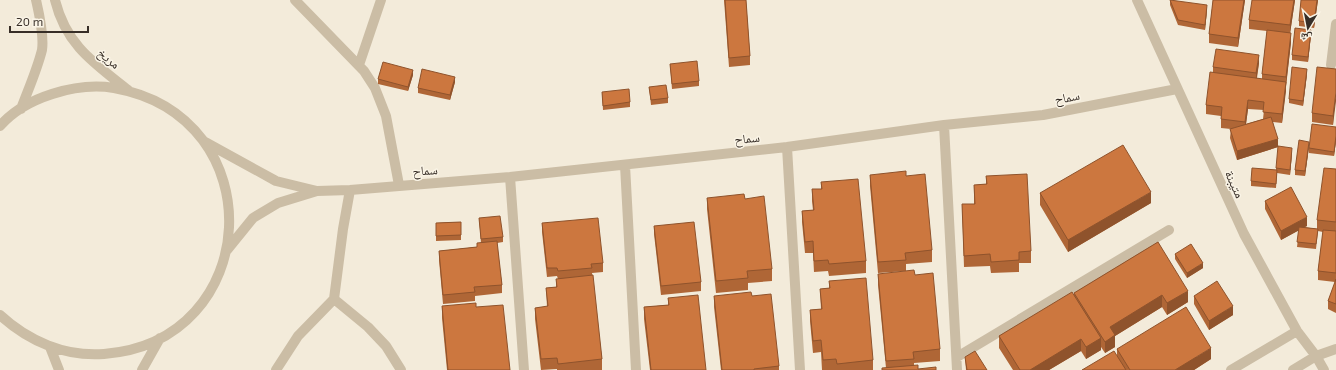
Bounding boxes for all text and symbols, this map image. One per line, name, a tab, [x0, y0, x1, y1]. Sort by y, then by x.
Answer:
scale bar	[10, 8, 88, 34]
north arrow	[1288, 8, 1328, 48]
text: 20 m	[16, 14, 43, 28]
text: ش	[1299, 29, 1313, 46]
street label: مريخ	[93, 44, 124, 73]
street label: سماح	[1053, 87, 1081, 109]
street label: سماح	[733, 129, 761, 149]
street label: سماح	[412, 161, 438, 181]
street label: متيبنة	[1221, 168, 1248, 201]

